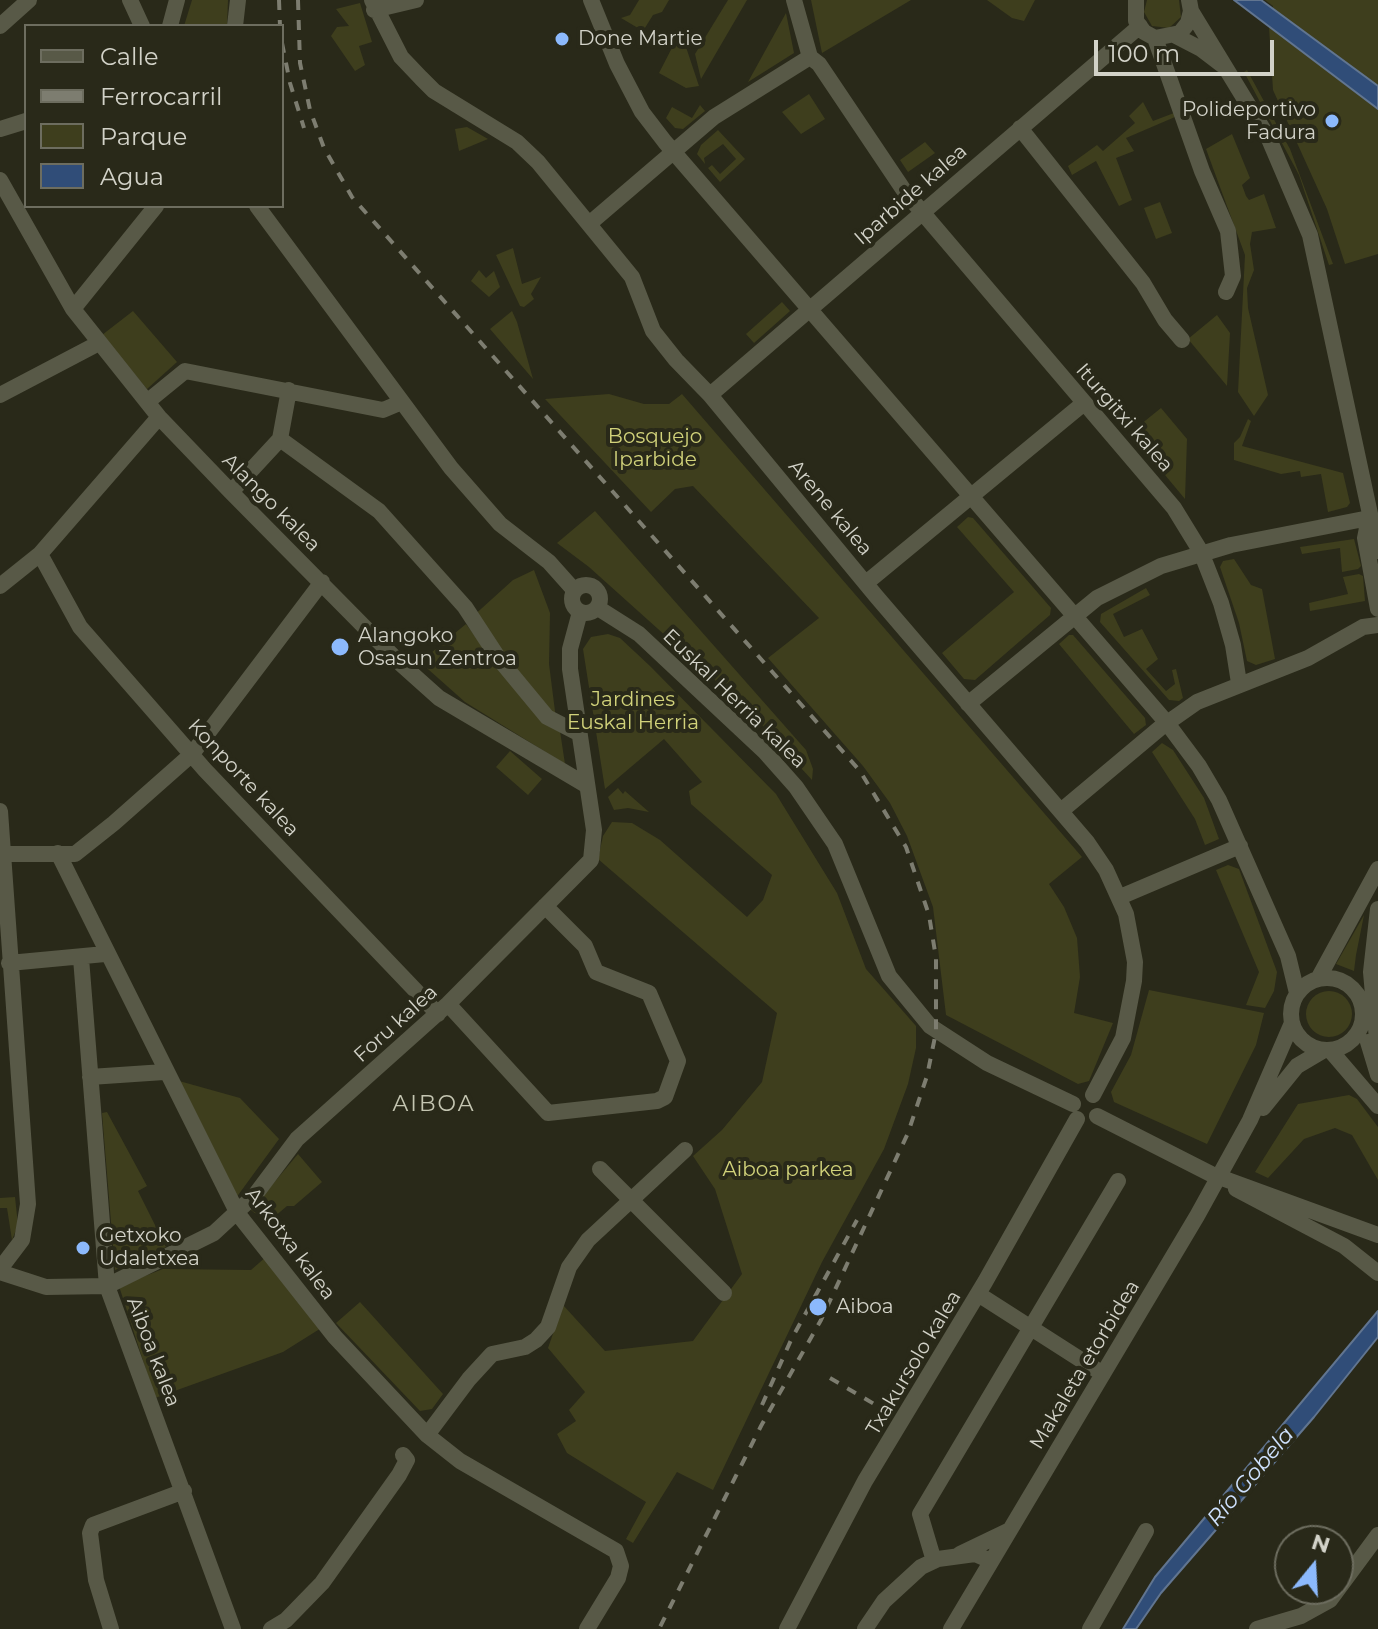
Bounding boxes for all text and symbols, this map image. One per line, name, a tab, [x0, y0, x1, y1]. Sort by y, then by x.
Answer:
legend	[24, 24, 284, 208]
scale bar	[1098, 24, 1278, 74]
place label: Done Martie	[578, 27, 703, 51]
marker: Done Martie	[553, 30, 571, 48]
text: 100 m	[1108, 39, 1180, 68]
text: Calle	[100, 42, 158, 71]
text: Ferrocarril	[100, 82, 223, 111]
place label: Polideportivo Fadura	[1182, 98, 1316, 145]
marker: Polideportivo Fadura	[1323, 112, 1341, 130]
text: Parque	[100, 122, 187, 151]
street label: Iparbide kalea	[850, 140, 972, 250]
text: Agua	[100, 162, 164, 191]
street label: Iturgitxi kalea	[1070, 359, 1178, 477]
park label: Bosquejo Iparbide	[608, 425, 702, 472]
street label: Alango kalea	[217, 449, 325, 557]
street label: Arene kalea	[783, 455, 877, 561]
place label: Alangoko Osasun Zentroa	[358, 624, 517, 671]
street label: Euskal Herria kalea	[657, 625, 811, 773]
marker: Alangoko Osasun Zentroa	[329, 636, 351, 658]
park label: Jardines Euskal Herria	[567, 688, 699, 735]
street label: Konporte kalea	[182, 714, 304, 842]
street label: Foru kalea	[349, 980, 443, 1068]
district label: AIBOA	[392, 1092, 476, 1118]
park label: Aiboa parkea	[722, 1158, 854, 1182]
street label: Arkotxa kalea	[240, 1183, 340, 1305]
place label: Getxoko Udaletxea	[99, 1224, 200, 1271]
marker: Getxoko Udaletxea	[74, 1239, 92, 1257]
street label: Makaleta etorbidea	[1025, 1276, 1145, 1454]
street label: Txakursolo kalea	[861, 1286, 967, 1440]
street label: Aiboa kalea	[121, 1294, 185, 1410]
place label: Aiboa	[836, 1295, 894, 1319]
marker: Aiboa	[807, 1296, 829, 1318]
water label: Río Gobela	[1202, 1422, 1300, 1532]
north arrow	[1274, 1525, 1354, 1605]
text: N	[1308, 1528, 1334, 1559]

